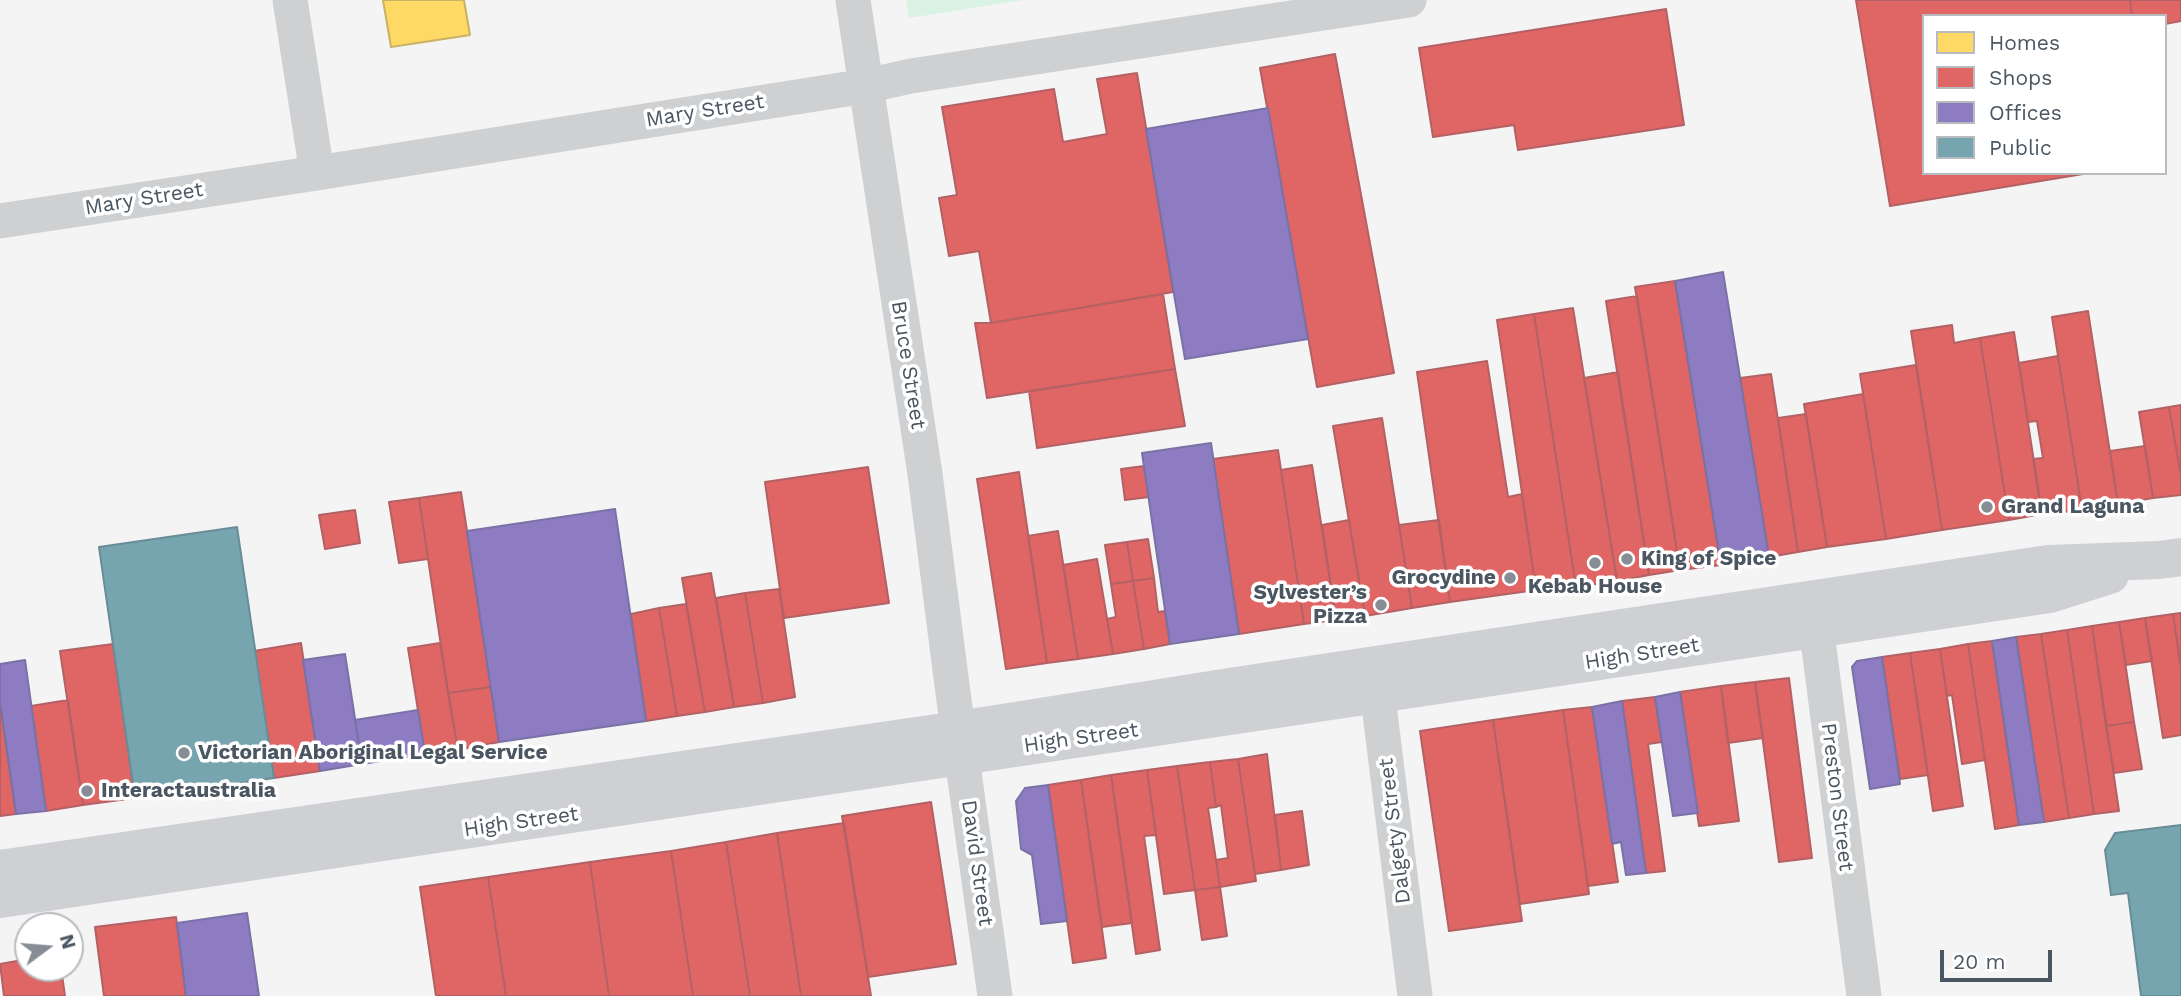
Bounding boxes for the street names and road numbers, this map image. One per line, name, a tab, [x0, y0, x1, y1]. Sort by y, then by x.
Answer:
street label: Mary Street	[644, 89, 766, 133]
street label: Mary Street	[83, 177, 205, 221]
street label: Bruce Street	[885, 299, 931, 431]
street label: High Street	[1583, 633, 1701, 675]
street label: High Street	[1022, 717, 1140, 759]
street label: Preston Street	[1815, 722, 1859, 872]
street label: Dalgety Street	[1374, 757, 1416, 905]
street label: David Street	[956, 799, 998, 927]
street label: High Street	[462, 801, 580, 843]

